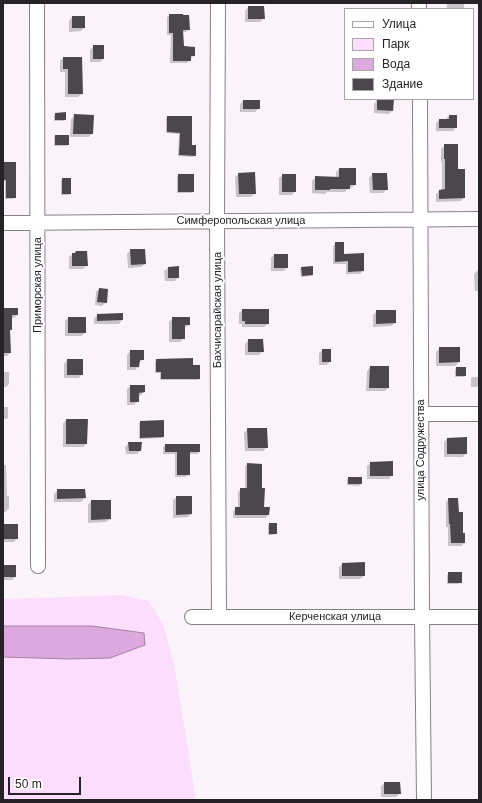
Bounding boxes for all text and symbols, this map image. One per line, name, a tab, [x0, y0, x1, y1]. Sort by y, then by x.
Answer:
legend	[344, 8, 474, 100]
text: Улица	[382, 17, 416, 31]
text: Парк	[382, 37, 409, 51]
text: Вода	[382, 57, 410, 71]
text: Здание	[382, 77, 423, 91]
street label: Симферопольская улица	[177, 214, 305, 228]
street label: Приморская улица	[31, 237, 45, 333]
street label: Бахчисарайская улица	[211, 252, 225, 368]
street label: улица Содружества	[414, 399, 428, 501]
street label: Керченская улица	[289, 610, 381, 624]
scale bar	[10, 769, 83, 795]
text: 50 m	[15, 777, 42, 791]

